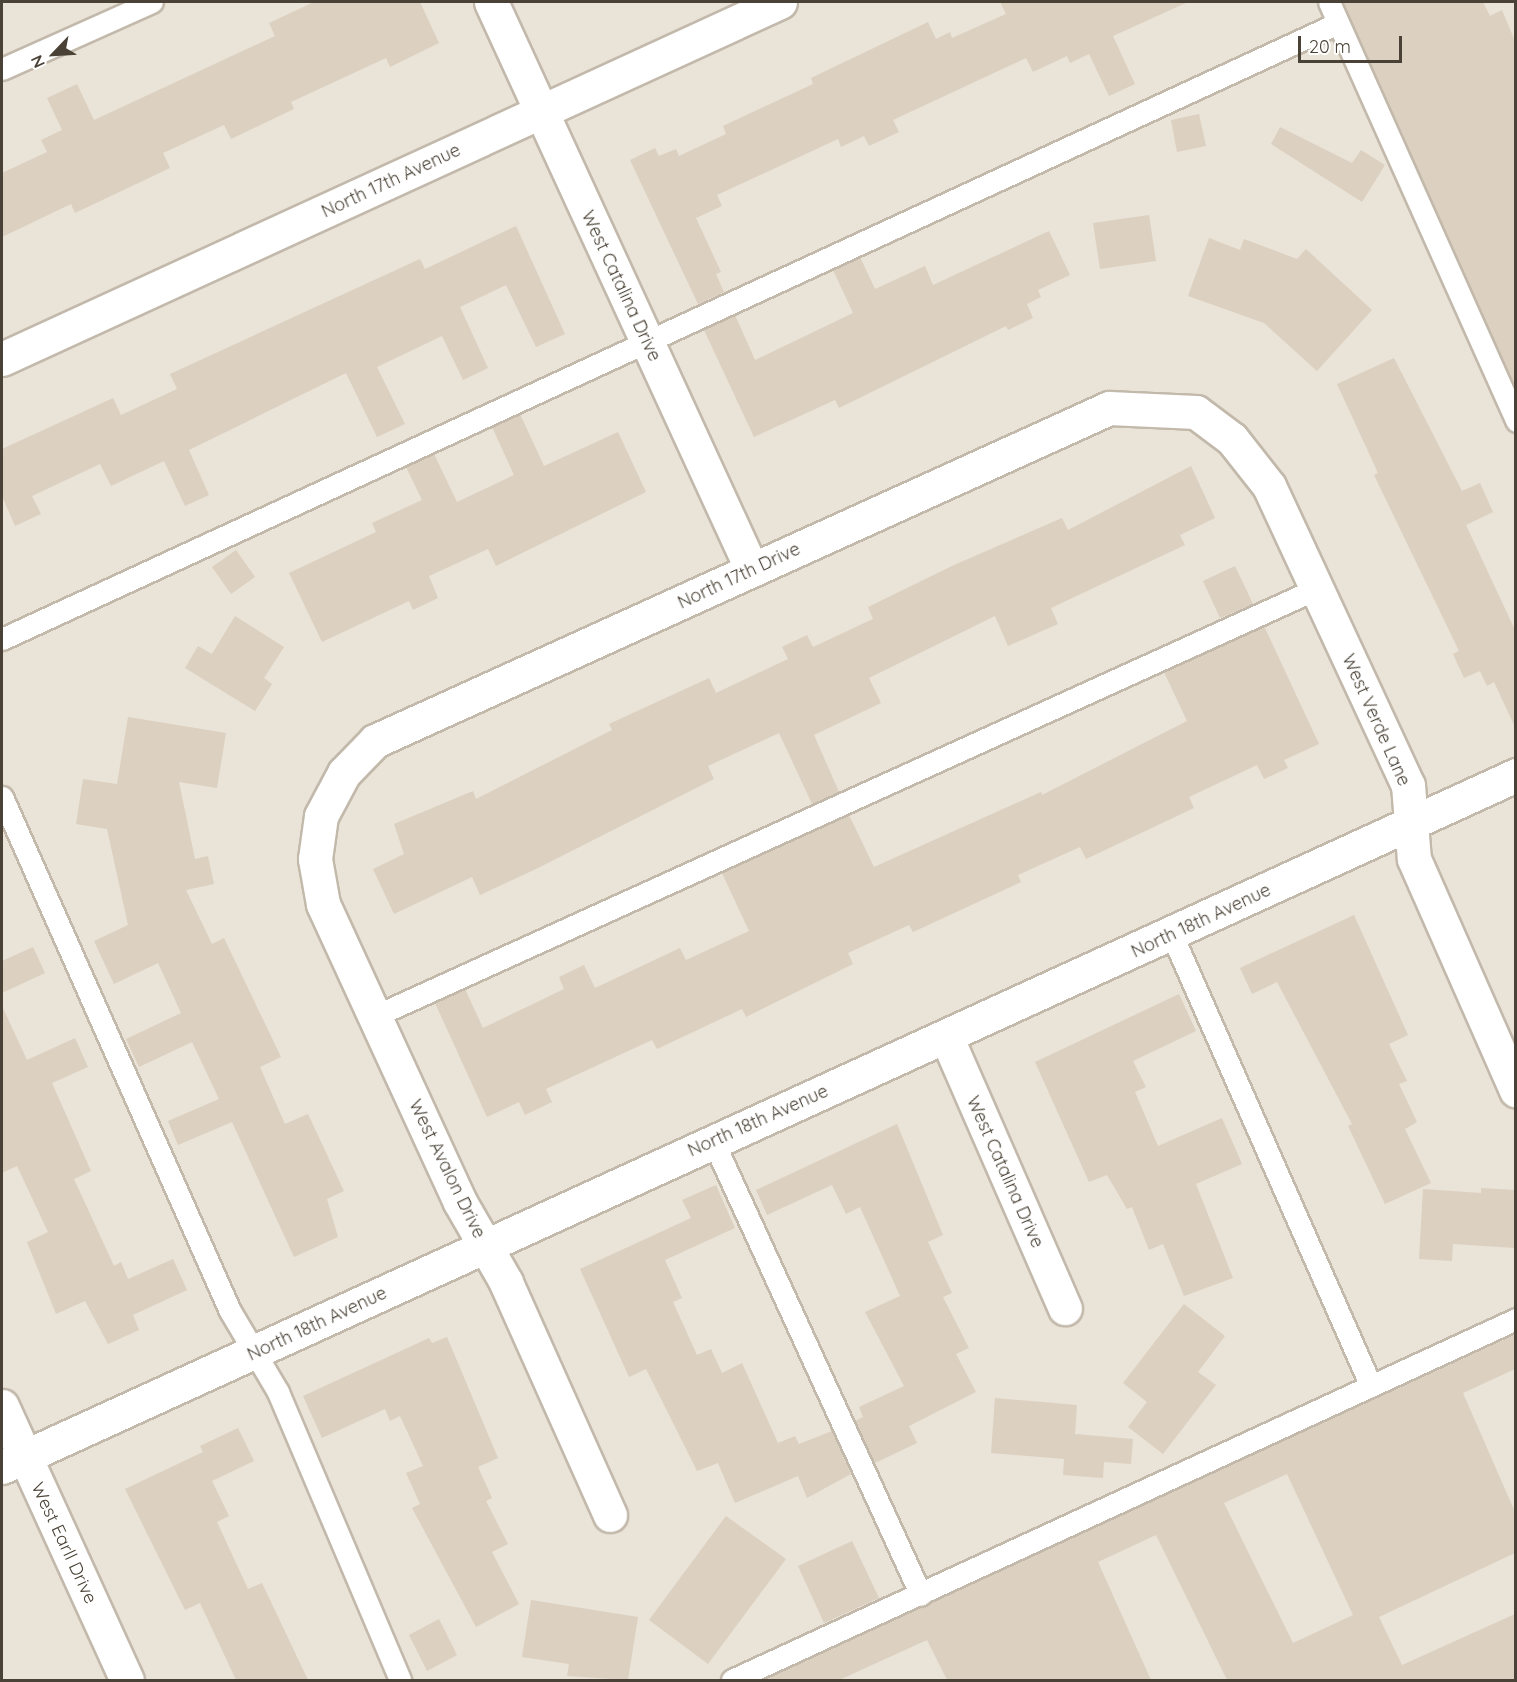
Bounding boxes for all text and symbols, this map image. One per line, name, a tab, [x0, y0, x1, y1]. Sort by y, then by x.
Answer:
north arrow	[24, 24, 84, 84]
scale bar	[1301, 24, 1404, 62]
text: 20 m	[1309, 35, 1351, 58]
text: N	[26, 52, 49, 71]
street label: North 17th Avenue	[318, 139, 464, 223]
street label: West Catalina Drive	[577, 207, 665, 365]
street label: North 17th Drive	[674, 538, 804, 614]
street label: West Verde Lane	[1337, 651, 1415, 789]
street label: North 18th Avenue	[1128, 879, 1274, 963]
street label: North 18th Avenue	[684, 1080, 832, 1162]
street label: West Catalina Drive	[962, 1093, 1048, 1251]
street label: West Avalon Drive	[404, 1096, 490, 1242]
street label: North 18th Avenue	[244, 1282, 390, 1366]
street label: West Earll Drive	[26, 1479, 102, 1607]

